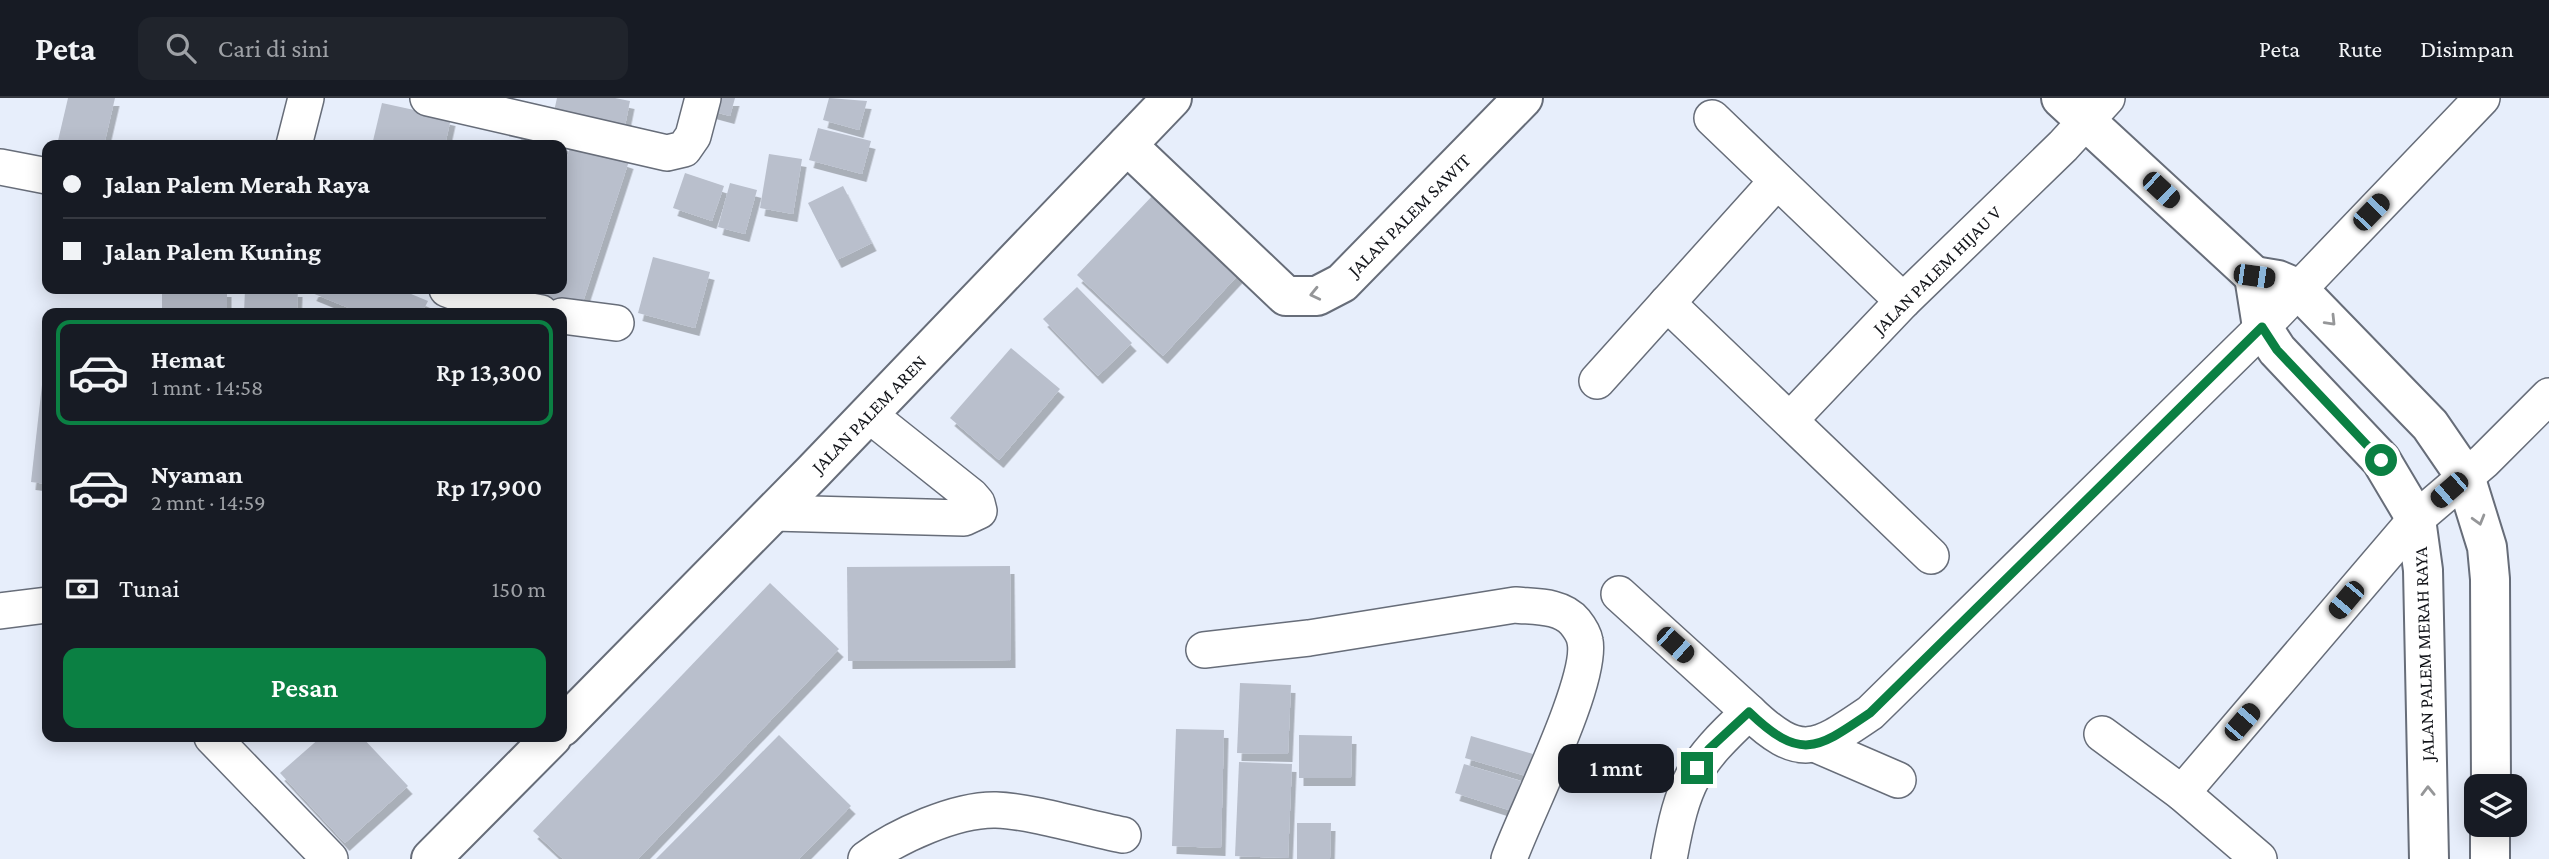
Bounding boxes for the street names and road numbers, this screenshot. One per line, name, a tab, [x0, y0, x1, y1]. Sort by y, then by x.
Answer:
street label: JALAN PALEM SAWIT	[1342, 149, 1475, 282]
street label: JALAN PALEM HIJAU V	[1867, 201, 2006, 340]
street label: JALAN PALEM AREN	[806, 351, 931, 479]
street label: JALAN PALEM MERAH RAYA	[2410, 546, 2438, 764]

